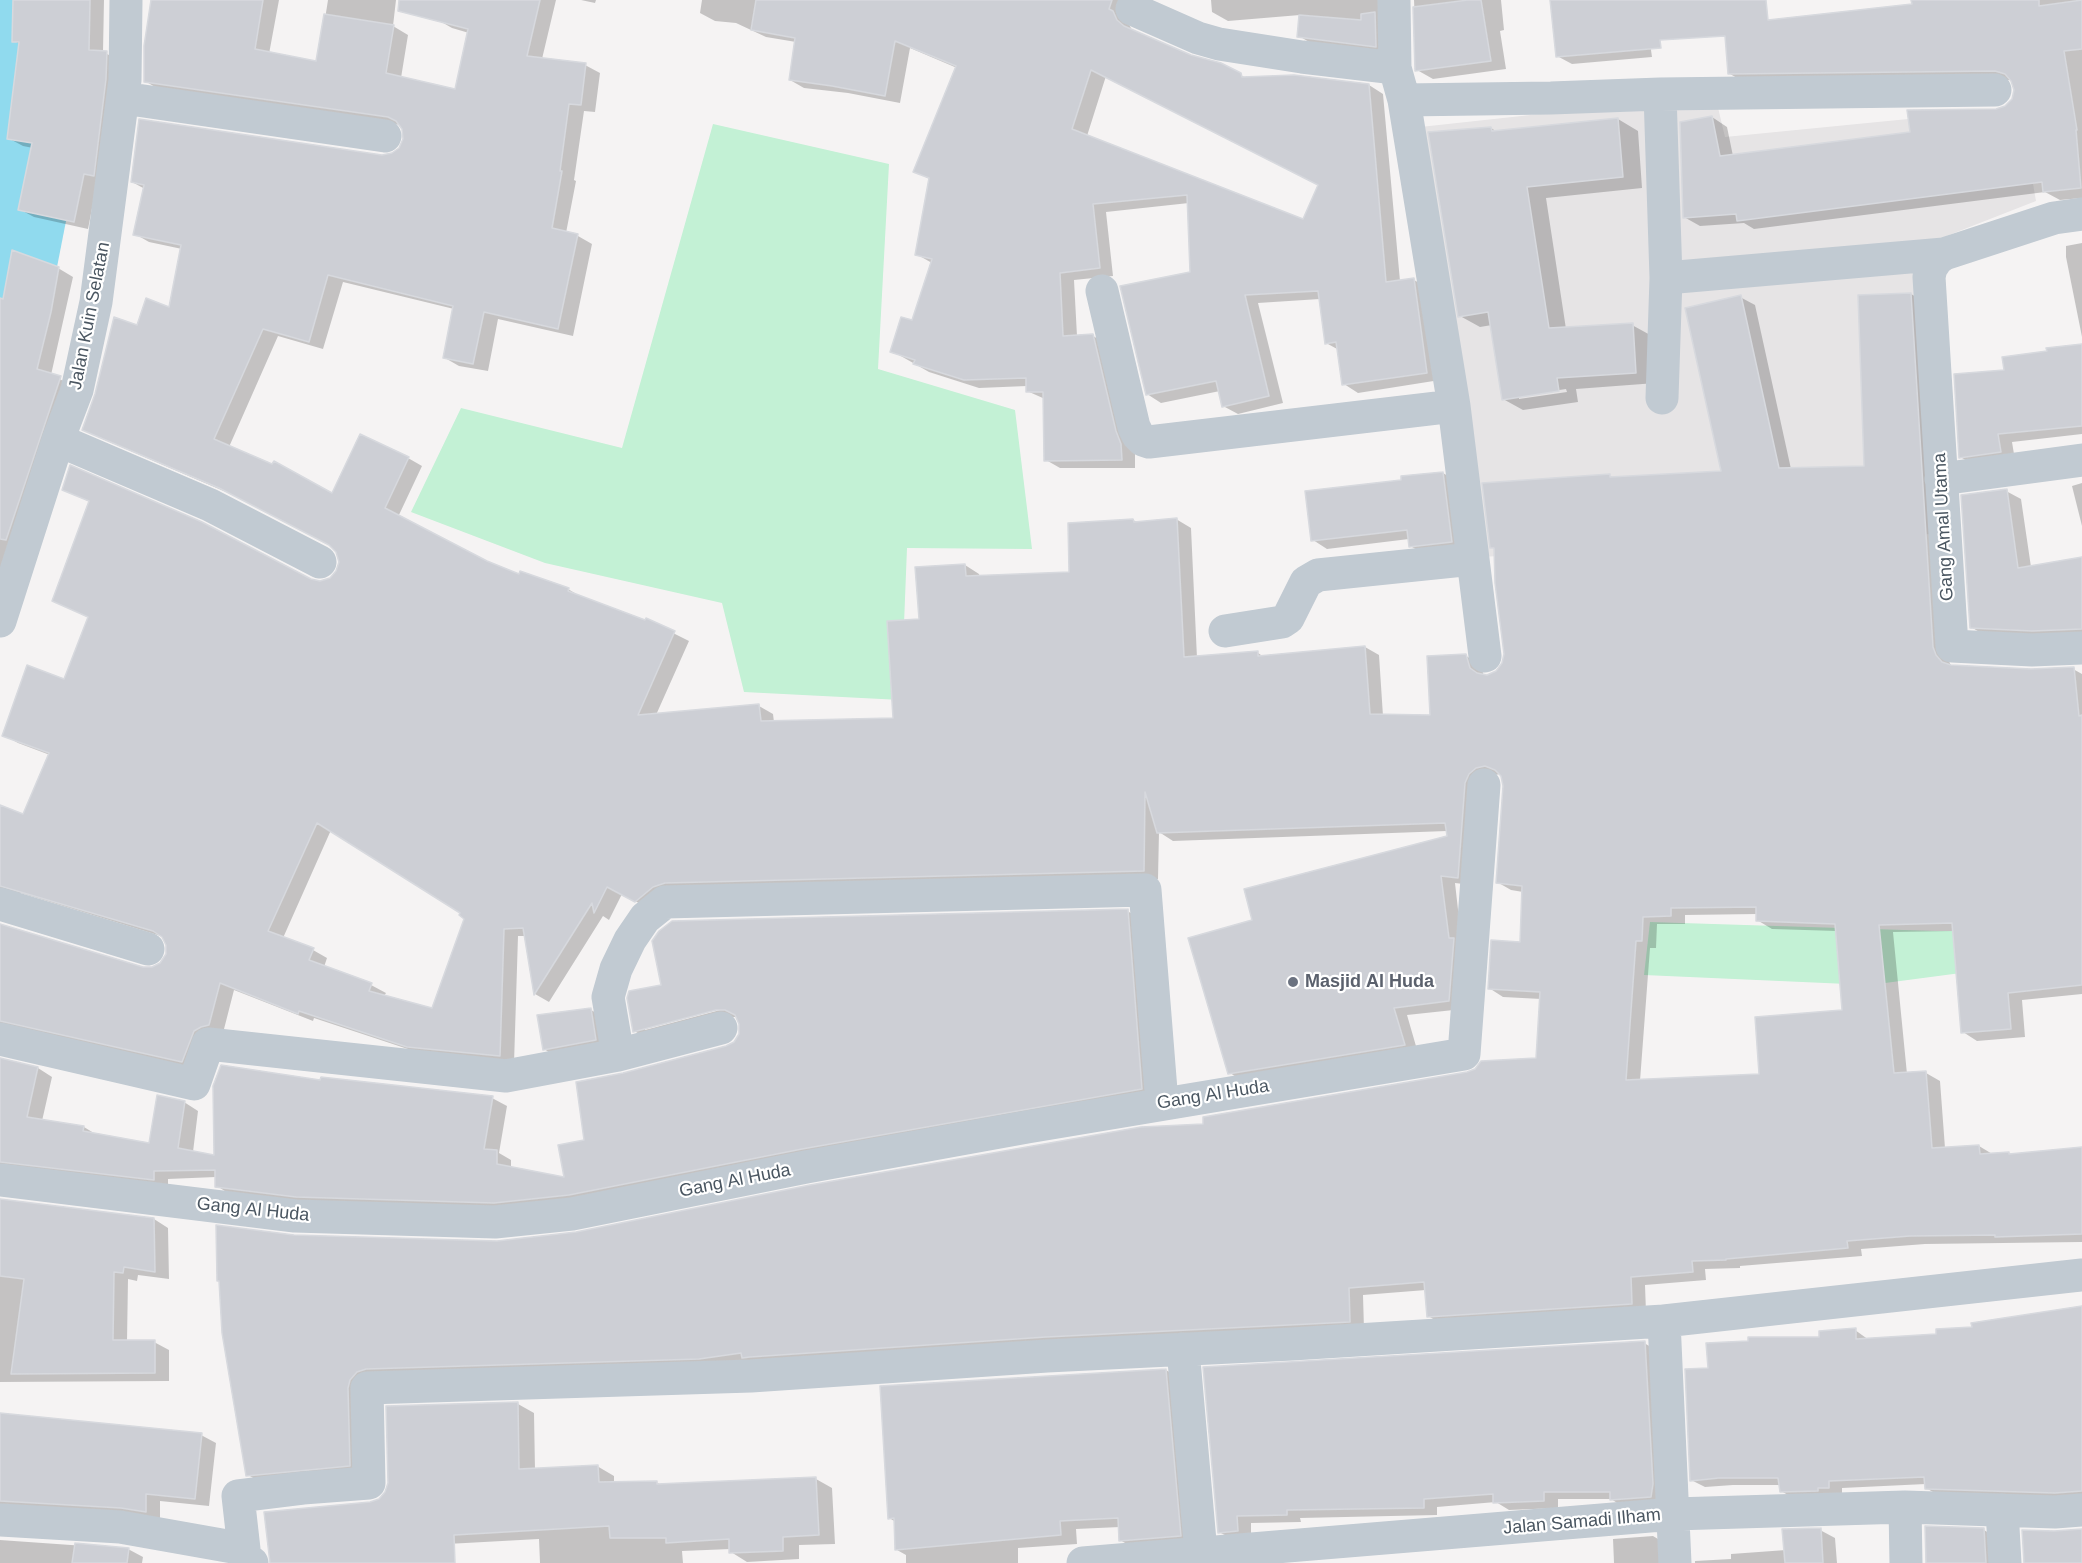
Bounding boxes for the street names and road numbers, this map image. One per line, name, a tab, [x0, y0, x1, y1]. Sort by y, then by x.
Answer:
street label: Jalan Kuin Selatan	[65, 240, 115, 392]
street label: Gang Amal Utama	[1929, 453, 1959, 601]
street label: Gang Al Huda	[1155, 1075, 1271, 1115]
street label: Gang Al Huda	[677, 1160, 793, 1202]
street label: Gang Al Huda	[196, 1193, 310, 1227]
street label: Jalan Samadi Ilham	[1502, 1504, 1662, 1540]

